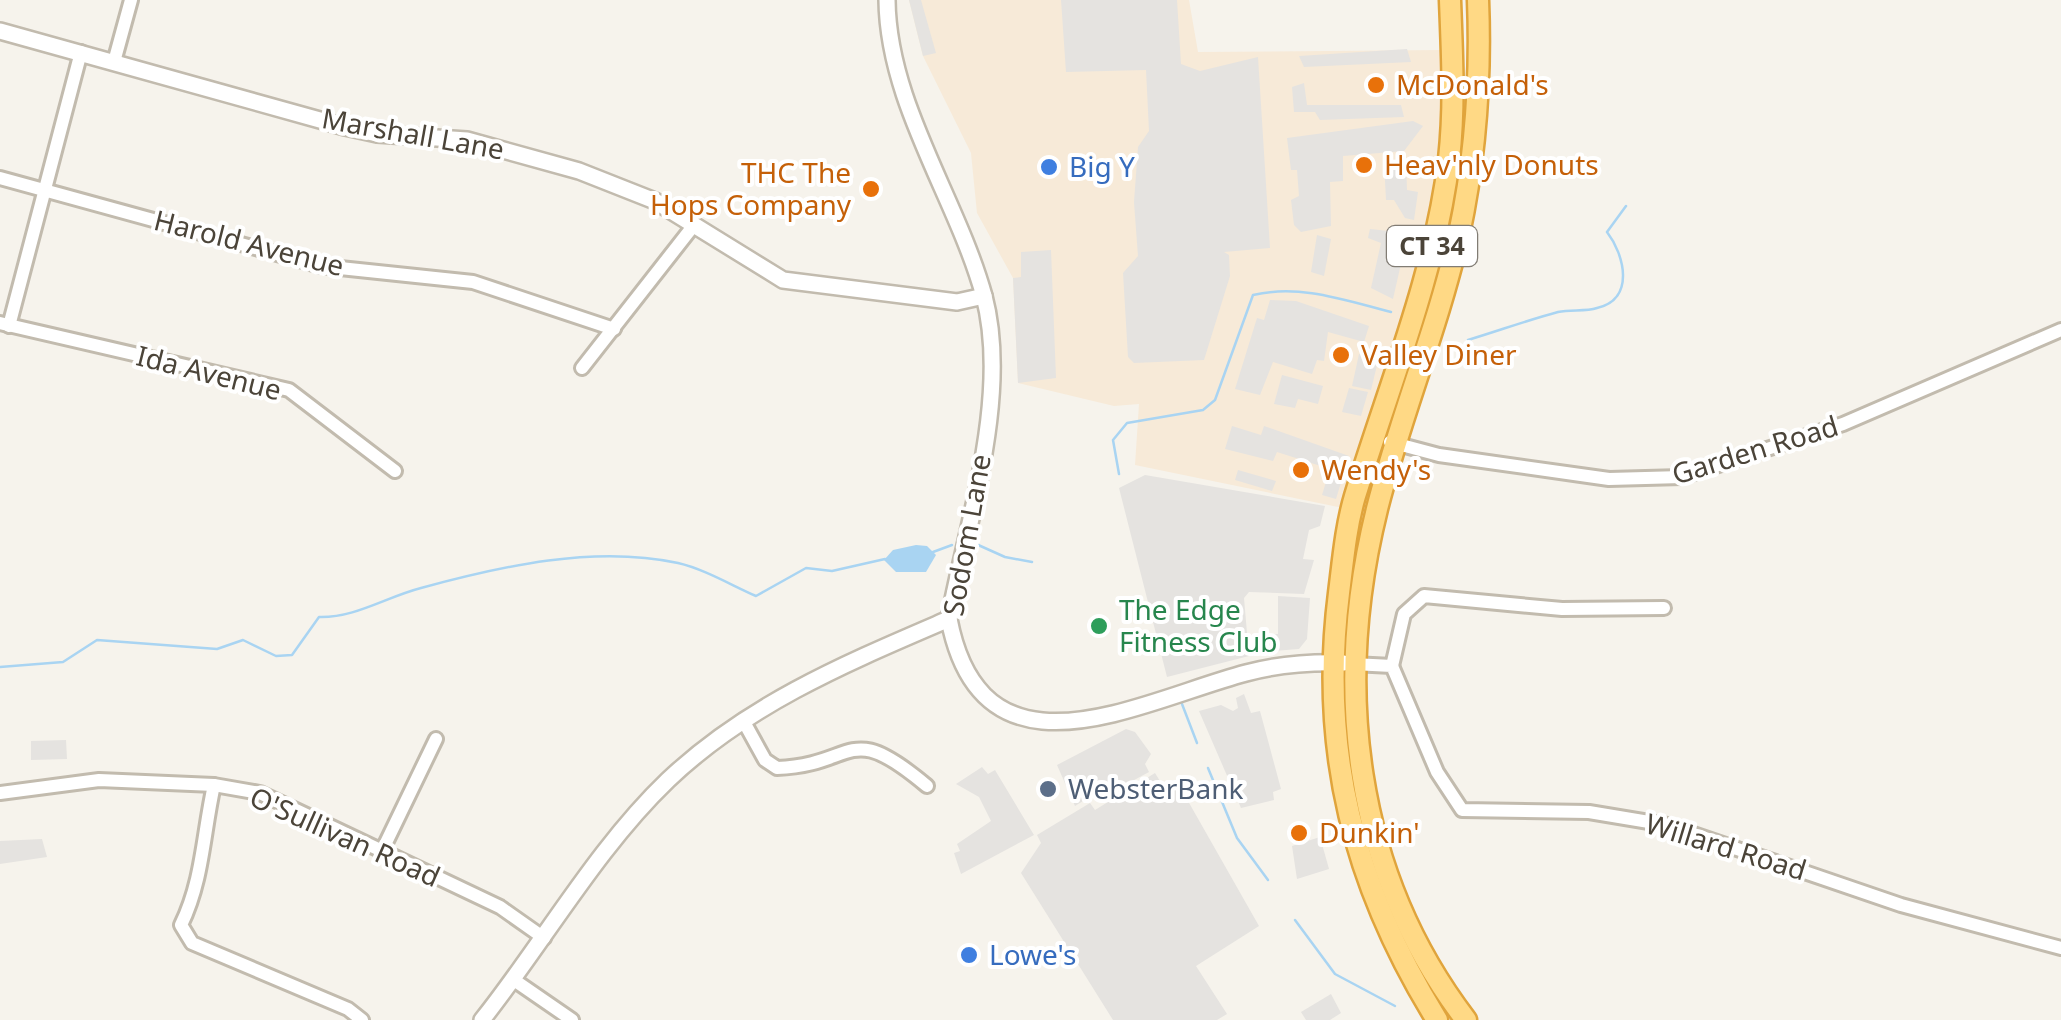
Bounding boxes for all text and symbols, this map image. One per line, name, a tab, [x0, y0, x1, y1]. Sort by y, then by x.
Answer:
place label: McDonald's	[1396, 65, 1549, 103]
marker: McDonald's	[1365, 74, 1387, 96]
street label: Marshall Lane	[319, 98, 507, 168]
place label: Heav'nly Donuts	[1384, 145, 1599, 183]
place label: Big Y	[1069, 147, 1135, 185]
place label: THC The Hops Company	[650, 153, 852, 223]
marker: Heav'nly Donuts	[1353, 154, 1375, 176]
marker: Big Y	[1038, 156, 1060, 178]
marker: THC The Hops Company	[860, 178, 882, 200]
street label: Harold Avenue	[150, 200, 348, 284]
road number: CT 34	[1387, 226, 1477, 266]
place label: Valley Diner	[1361, 335, 1517, 373]
street label: Ida Avenue	[133, 336, 286, 408]
marker: Valley Diner	[1330, 344, 1352, 366]
street label: Garden Road	[1667, 406, 1842, 492]
place label: Wendy's	[1321, 450, 1431, 488]
street label: Sodom Lane	[933, 451, 999, 619]
marker: Wendy's	[1290, 459, 1312, 481]
place label: The Edge Fitness Club	[1119, 590, 1278, 660]
marker: The Edge Fitness Club	[1088, 615, 1110, 637]
place label: WebsterBank	[1068, 769, 1244, 807]
street label: O'Sullivan Road	[244, 777, 446, 895]
marker: WebsterBank	[1037, 778, 1059, 800]
street label: Willard Road	[1641, 804, 1811, 889]
place label: Dunkin'	[1319, 813, 1420, 851]
marker: Dunkin'	[1288, 822, 1310, 844]
place label: Lowe's	[989, 935, 1076, 973]
marker: Lowe's	[958, 944, 980, 966]

